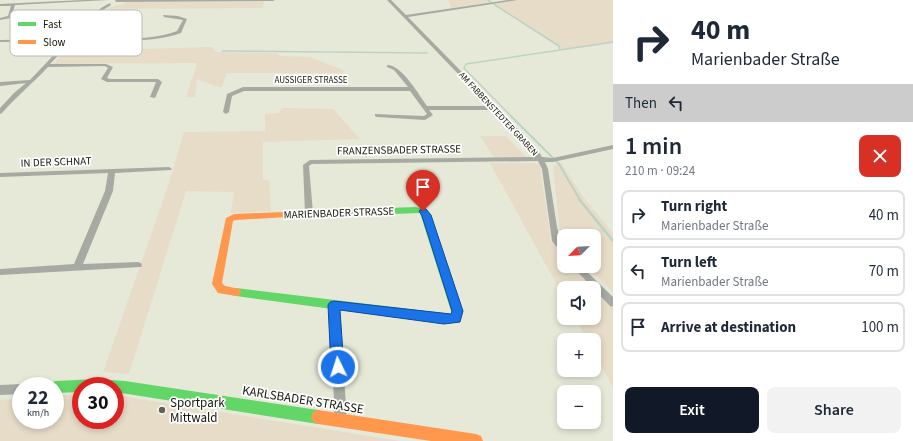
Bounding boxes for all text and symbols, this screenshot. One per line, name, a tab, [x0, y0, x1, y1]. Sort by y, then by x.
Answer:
legend	[10, 10, 142, 56]
text: 40 m	[691, 10, 750, 50]
icon: right	[625, 16, 677, 68]
text: Fast	[43, 17, 62, 32]
text: Slow	[43, 35, 66, 50]
text: Marienbader Straße	[691, 47, 840, 72]
street label: AM FABBENSTEDTER GRABEN	[455, 69, 541, 159]
street label: AUSSIGER STRASSE	[274, 74, 348, 87]
icon: left	[665, 92, 687, 114]
text: Then	[625, 93, 657, 114]
text: 1 min	[625, 129, 682, 164]
button: close	[859, 135, 901, 177]
street label: FRANZENSBADER STRASSE	[337, 141, 461, 159]
street label: IN DER SCHNAT	[20, 153, 92, 171]
text: 210 m · 09:24	[625, 162, 695, 180]
pin	[406, 170, 440, 211]
icon: arrive	[412, 176, 434, 198]
text: Turn right	[661, 196, 727, 217]
street label: MARIENBADER STRASSE	[283, 204, 395, 222]
icon: right	[627, 204, 649, 226]
text: 40 m	[869, 205, 899, 226]
text: Marienbader Straße	[661, 217, 768, 235]
north arrow	[557, 229, 601, 273]
map controls	[557, 229, 601, 429]
text: Turn left	[661, 252, 717, 273]
icon: left	[627, 260, 649, 282]
text: 70 m	[869, 261, 899, 282]
text: Marienbader Straße	[661, 273, 768, 291]
button: sound	[557, 281, 601, 325]
icon: arrive	[627, 316, 649, 338]
text: Arrive at destination	[661, 317, 796, 338]
text: 100 m	[861, 317, 899, 338]
button: +	[557, 333, 601, 377]
position arrow	[317, 346, 359, 388]
speed limit sign: 30	[72, 377, 124, 429]
street label: KARLSBADER STRASSE	[241, 381, 365, 419]
text: 22	[27, 384, 49, 412]
button: −	[557, 385, 601, 429]
button: Exit	[625, 387, 759, 433]
button: Share	[767, 387, 901, 433]
place label: Sportpark Mittwald	[170, 394, 225, 427]
marker: Sportpark Mittwald	[157, 405, 167, 415]
text: km/h	[27, 406, 49, 420]

